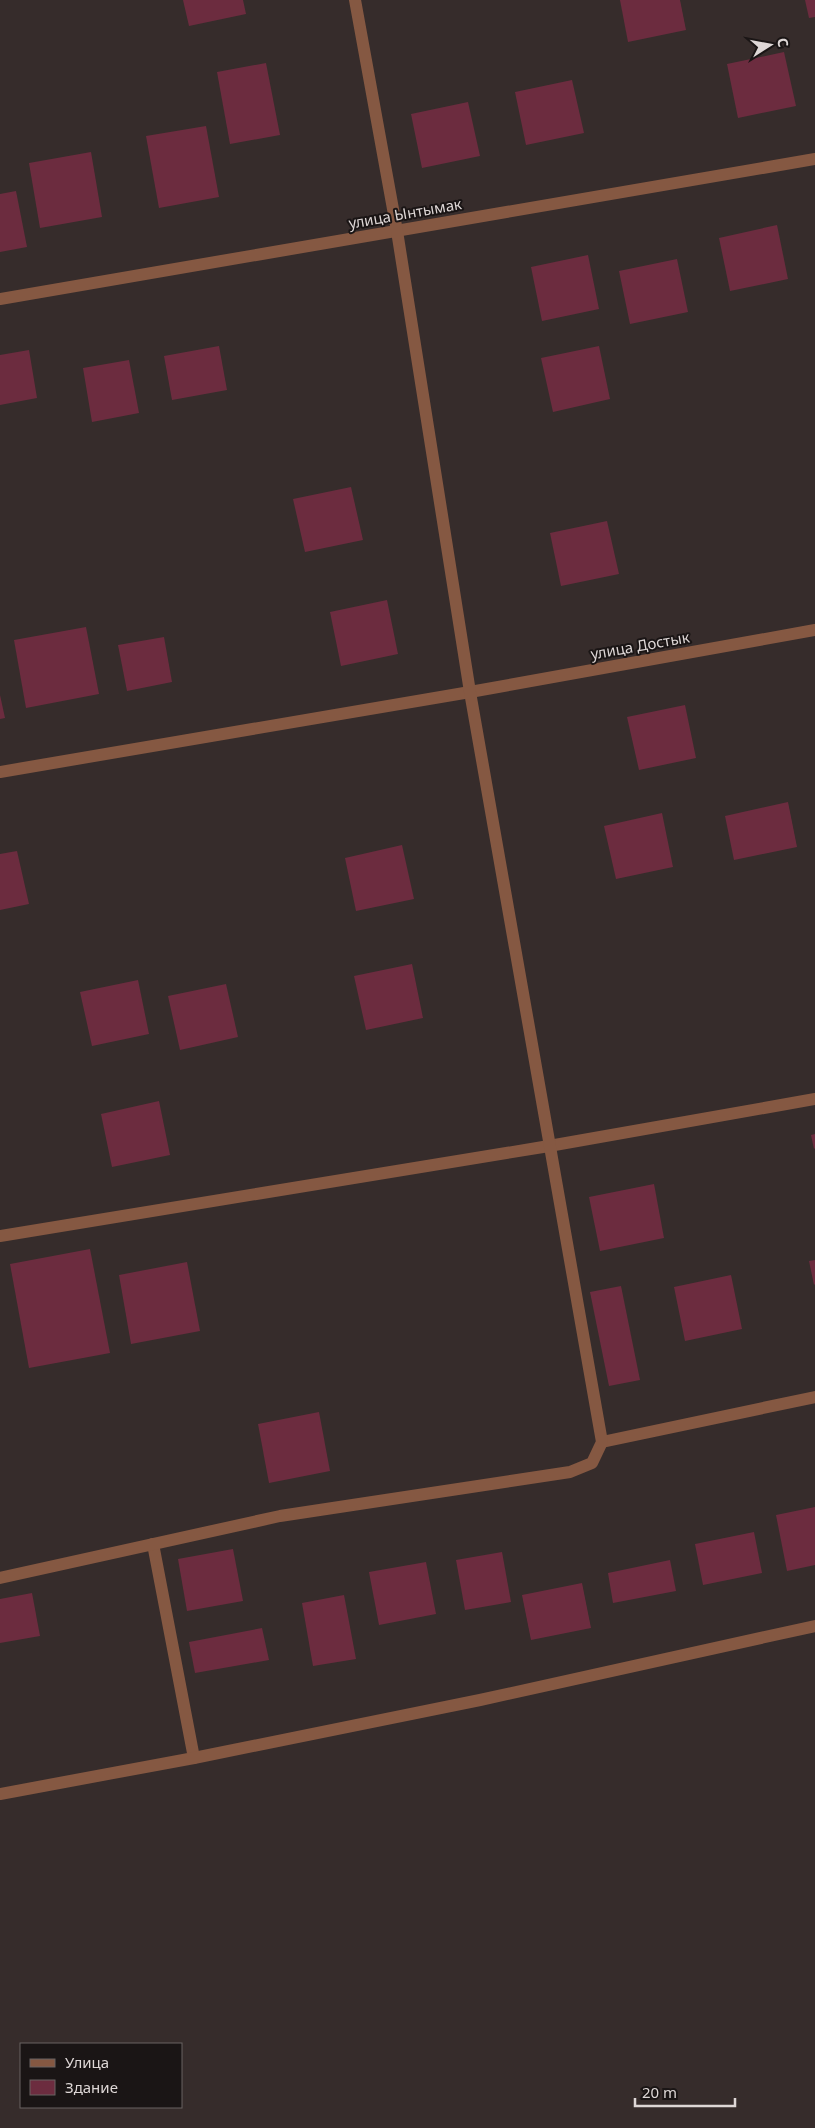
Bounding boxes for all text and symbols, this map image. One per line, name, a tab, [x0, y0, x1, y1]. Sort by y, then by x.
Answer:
north arrow	[745, 20, 795, 70]
text: С	[773, 36, 793, 49]
street label: улица Ынтымак	[347, 193, 463, 233]
street label: улица Достык	[589, 626, 691, 664]
legend	[20, 2043, 182, 2108]
text: Улица	[65, 2052, 109, 2072]
scale bar	[635, 2076, 735, 2108]
text: Здание	[65, 2077, 118, 2097]
text: 20 m	[642, 2082, 677, 2102]

